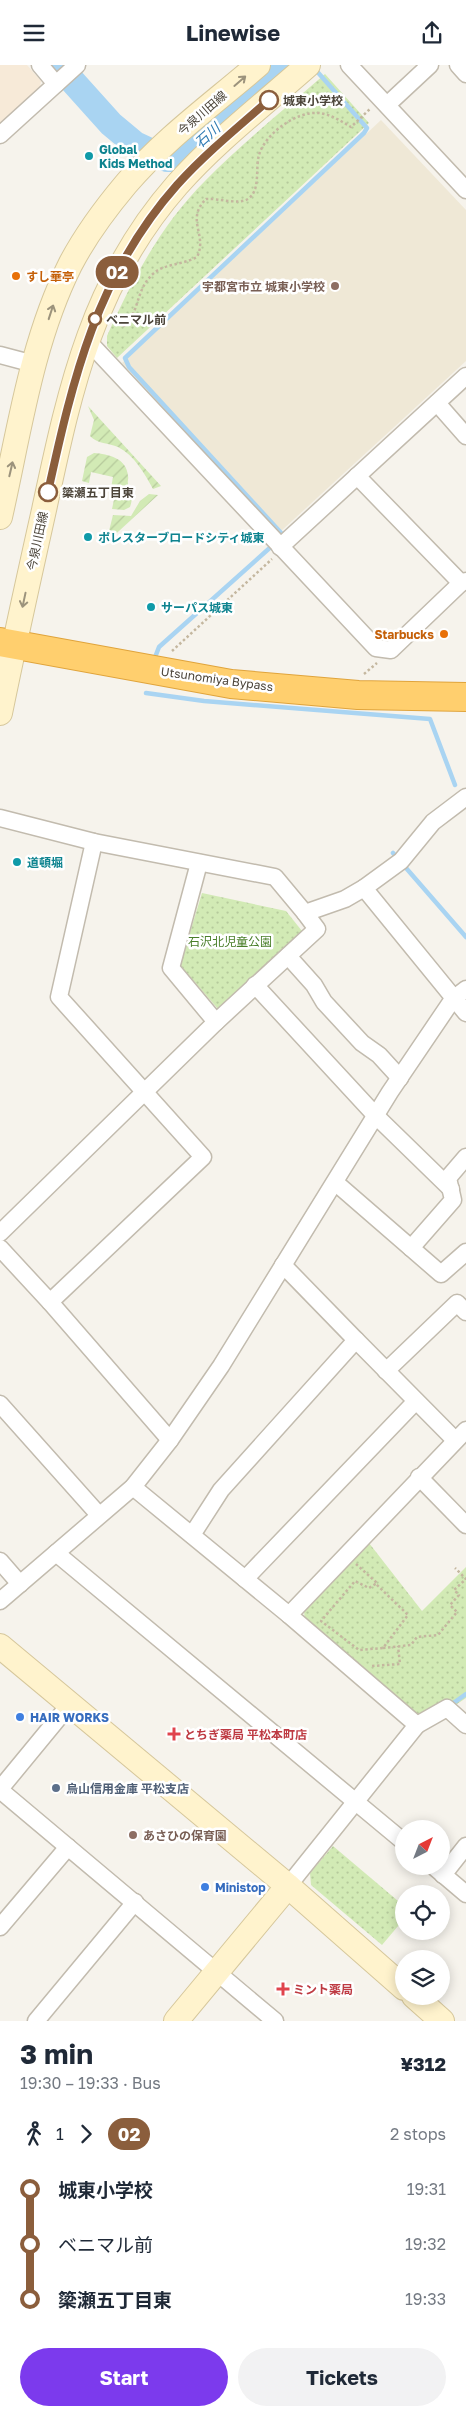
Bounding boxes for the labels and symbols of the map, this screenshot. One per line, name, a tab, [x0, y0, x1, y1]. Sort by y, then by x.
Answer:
one-way arrow	[233, 75, 246, 87]
street label: 今泉川田線	[174, 88, 230, 138]
marker: 城東小学校	[259, 90, 279, 110]
place label: 城東小学校	[283, 93, 343, 108]
water label: 石川	[191, 118, 225, 151]
place label: Global Kids Method	[99, 142, 172, 171]
marker: Global Kids Method	[83, 150, 95, 162]
line badge: 02	[94, 256, 140, 288]
place label: すし華亭	[26, 269, 74, 284]
marker: すし華亭	[10, 270, 22, 282]
place label: 宇都宮市立 城東小学校	[202, 279, 325, 294]
marker: 宇都宮市立 城東小学校	[329, 280, 341, 292]
one-way arrow	[47, 305, 56, 320]
marker: ベニマル前	[88, 312, 102, 326]
place label: ベニマル前	[106, 312, 166, 327]
one-way arrow	[7, 462, 16, 478]
marker: 簗瀬五丁目東	[38, 482, 58, 502]
place label: 簗瀬五丁目東	[62, 485, 134, 500]
street label: 今泉川田線	[23, 510, 51, 572]
place label: ポレスターブロードシティ城東	[98, 530, 265, 545]
marker: ポレスターブロードシティ城東	[82, 531, 94, 543]
one-way arrow	[19, 592, 28, 608]
place label: サーパス城東	[161, 600, 233, 615]
marker: サーパス城東	[145, 601, 157, 613]
place label: Starbucks	[375, 627, 434, 642]
marker: Starbucks	[438, 628, 450, 640]
street label: Utsunomiya Bypass	[160, 664, 274, 694]
place label: 道頓堀	[27, 855, 63, 870]
marker: 道頓堀	[11, 856, 23, 868]
park label: 石沢北児童公園	[188, 934, 272, 949]
place label: HAIR WORKS	[30, 1710, 109, 1725]
marker: HAIR WORKS	[14, 1711, 26, 1723]
place label: とちぎ薬局 平松本町店	[184, 1727, 307, 1742]
marker: とちぎ薬局 平松本町店	[168, 1728, 180, 1740]
place label: 烏山信用金庫 平松支店	[66, 1781, 189, 1796]
marker: 烏山信用金庫 平松支店	[50, 1782, 62, 1794]
north arrow	[395, 1820, 450, 1875]
place label: あさひの保育園	[143, 1828, 227, 1843]
marker: あさひの保育園	[127, 1829, 139, 1841]
place label: Ministop	[215, 1880, 266, 1895]
marker: Ministop	[199, 1881, 211, 1893]
place label: ミント薬局	[293, 1982, 353, 1997]
marker: ミント薬局	[277, 1983, 289, 1995]

